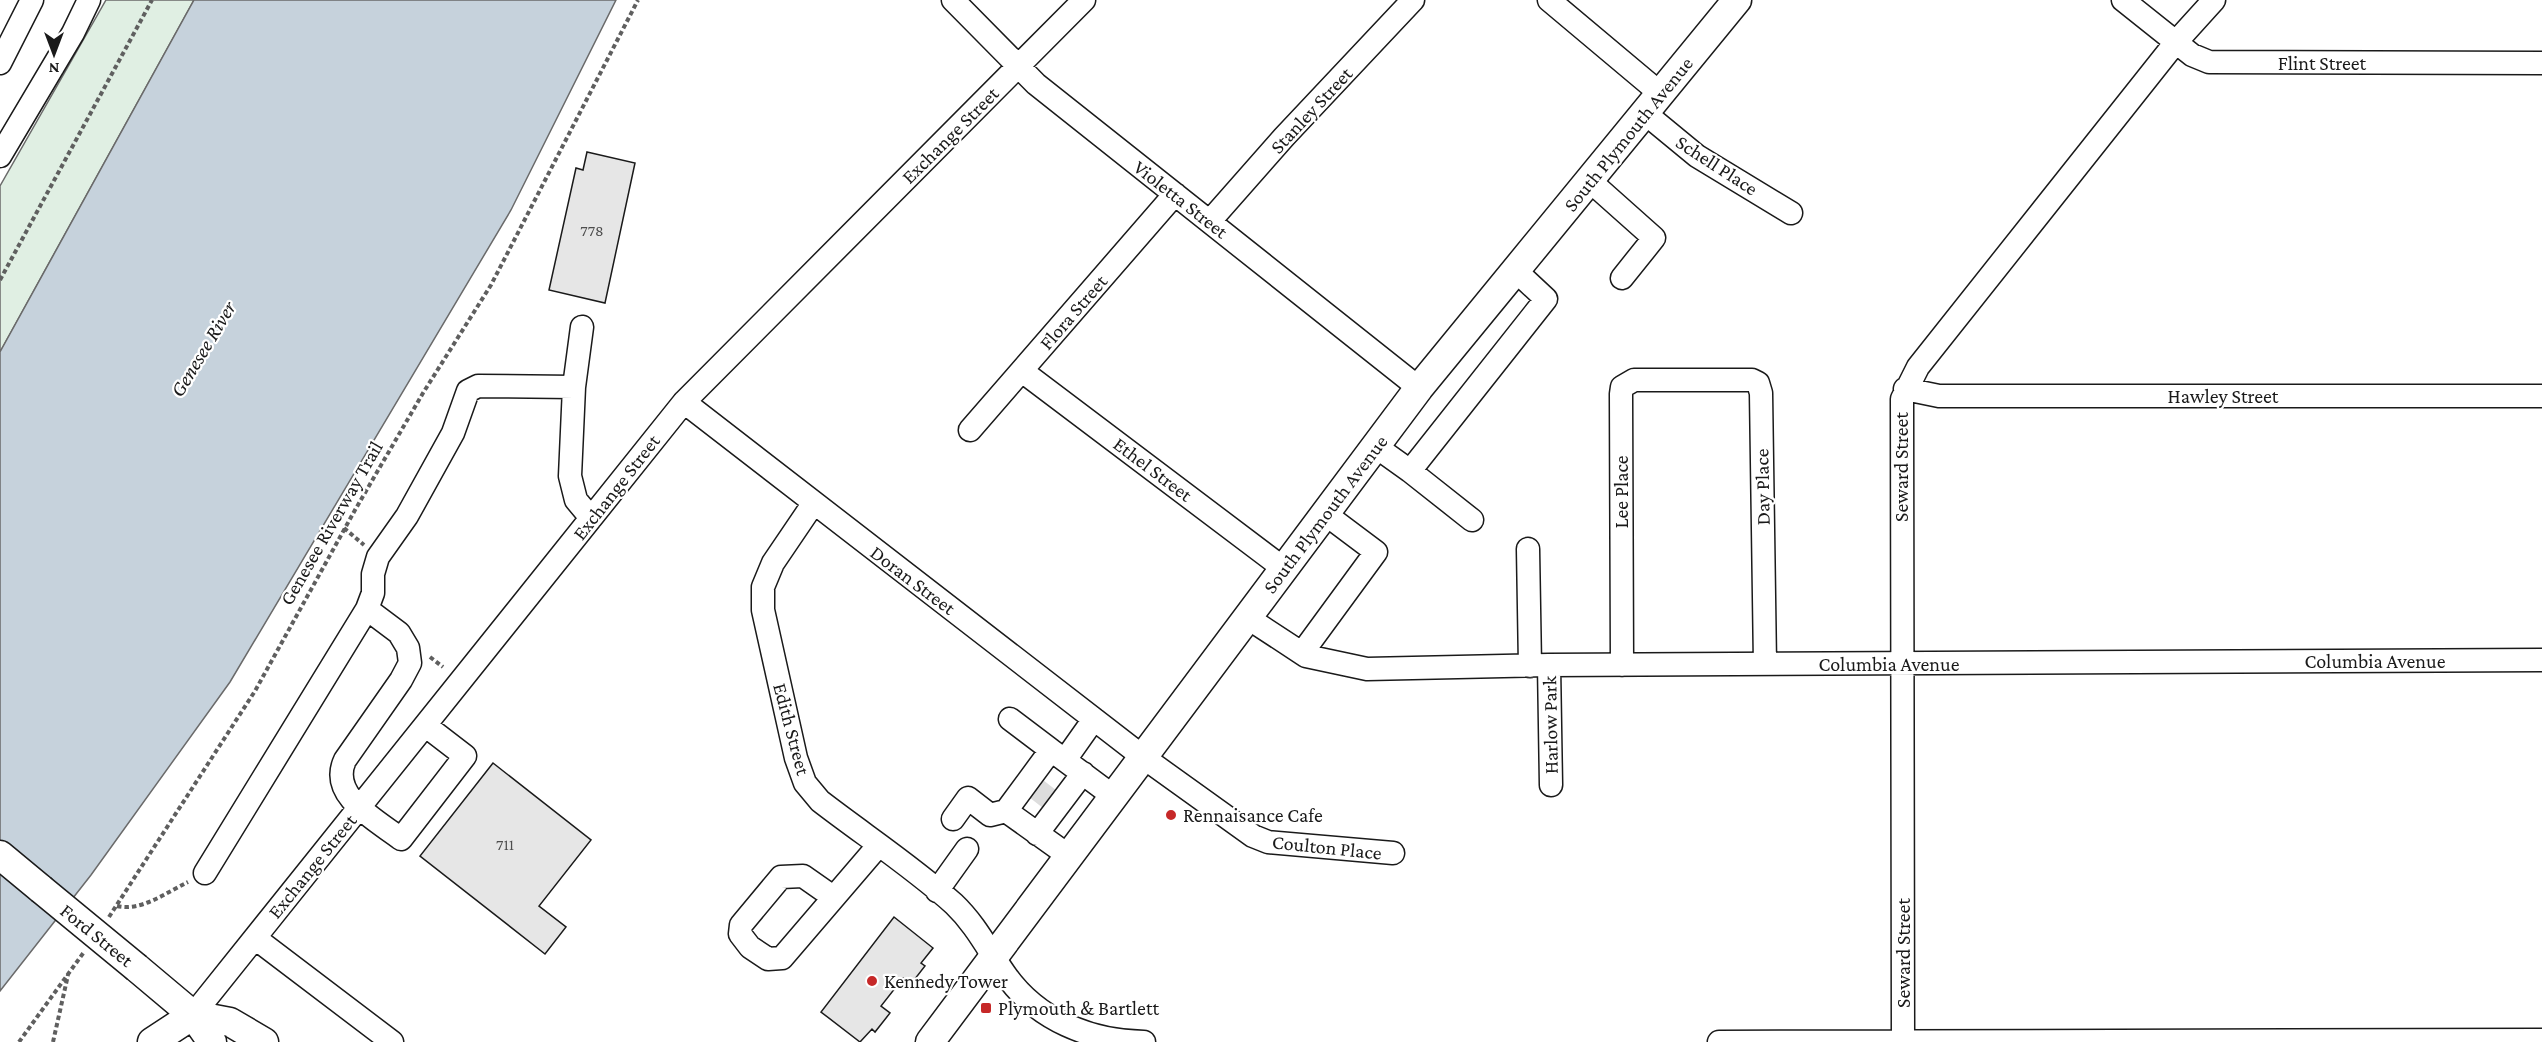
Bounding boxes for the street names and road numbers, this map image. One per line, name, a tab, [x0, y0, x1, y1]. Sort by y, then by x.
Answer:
street label: South Plymouth Avenue	[1559, 52, 1698, 216]
street label: Flint Street	[2278, 52, 2367, 74]
street label: Stanley Street	[1266, 62, 1357, 158]
street label: Exchange Street	[897, 82, 1004, 189]
street label: Schell Place	[1672, 130, 1762, 200]
street label: Violetta Street	[1130, 155, 1233, 243]
street label: Flora Street	[1035, 270, 1112, 354]
street label: Hawley Street	[2168, 385, 2279, 408]
street label: Seward Street	[1890, 412, 1912, 522]
street label: Exchange Street	[568, 430, 665, 545]
street label: South Plymouth Avenue	[1258, 430, 1393, 598]
street label: Ethel Street	[1109, 432, 1197, 506]
street label: Genesee Riverway Trail	[275, 437, 388, 609]
street label: Day Place	[1750, 448, 1775, 526]
street label: Lee Place	[1610, 455, 1632, 528]
street label: Doran Street	[866, 541, 960, 619]
street label: Columbia Avenue	[2305, 650, 2446, 672]
street label: Columbia Avenue	[1819, 653, 1960, 675]
street label: Harlow Park	[1538, 675, 1562, 774]
street label: Edith Street	[769, 680, 815, 778]
street label: Exchange Street	[263, 809, 362, 923]
street label: Coulton Place	[1271, 830, 1383, 864]
street label: Seward Street	[1892, 898, 1914, 1008]
street label: Ford Street	[56, 899, 138, 971]

